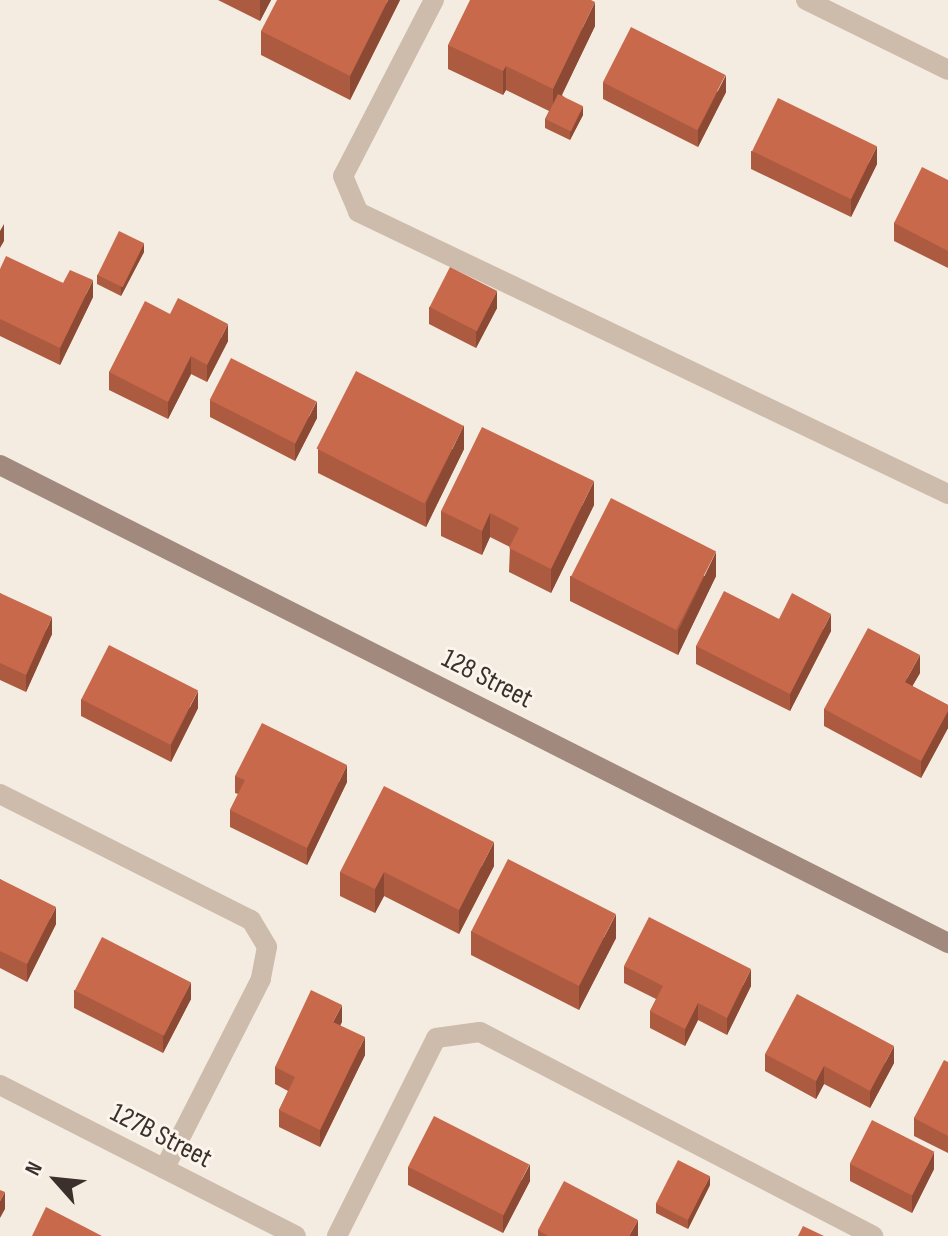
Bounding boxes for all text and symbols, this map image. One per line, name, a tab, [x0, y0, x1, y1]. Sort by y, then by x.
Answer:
street label: 128 Street	[436, 642, 538, 716]
street label: 127B Street	[105, 1096, 217, 1176]
north arrow	[16, 1140, 96, 1220]
text: N	[19, 1158, 49, 1180]

